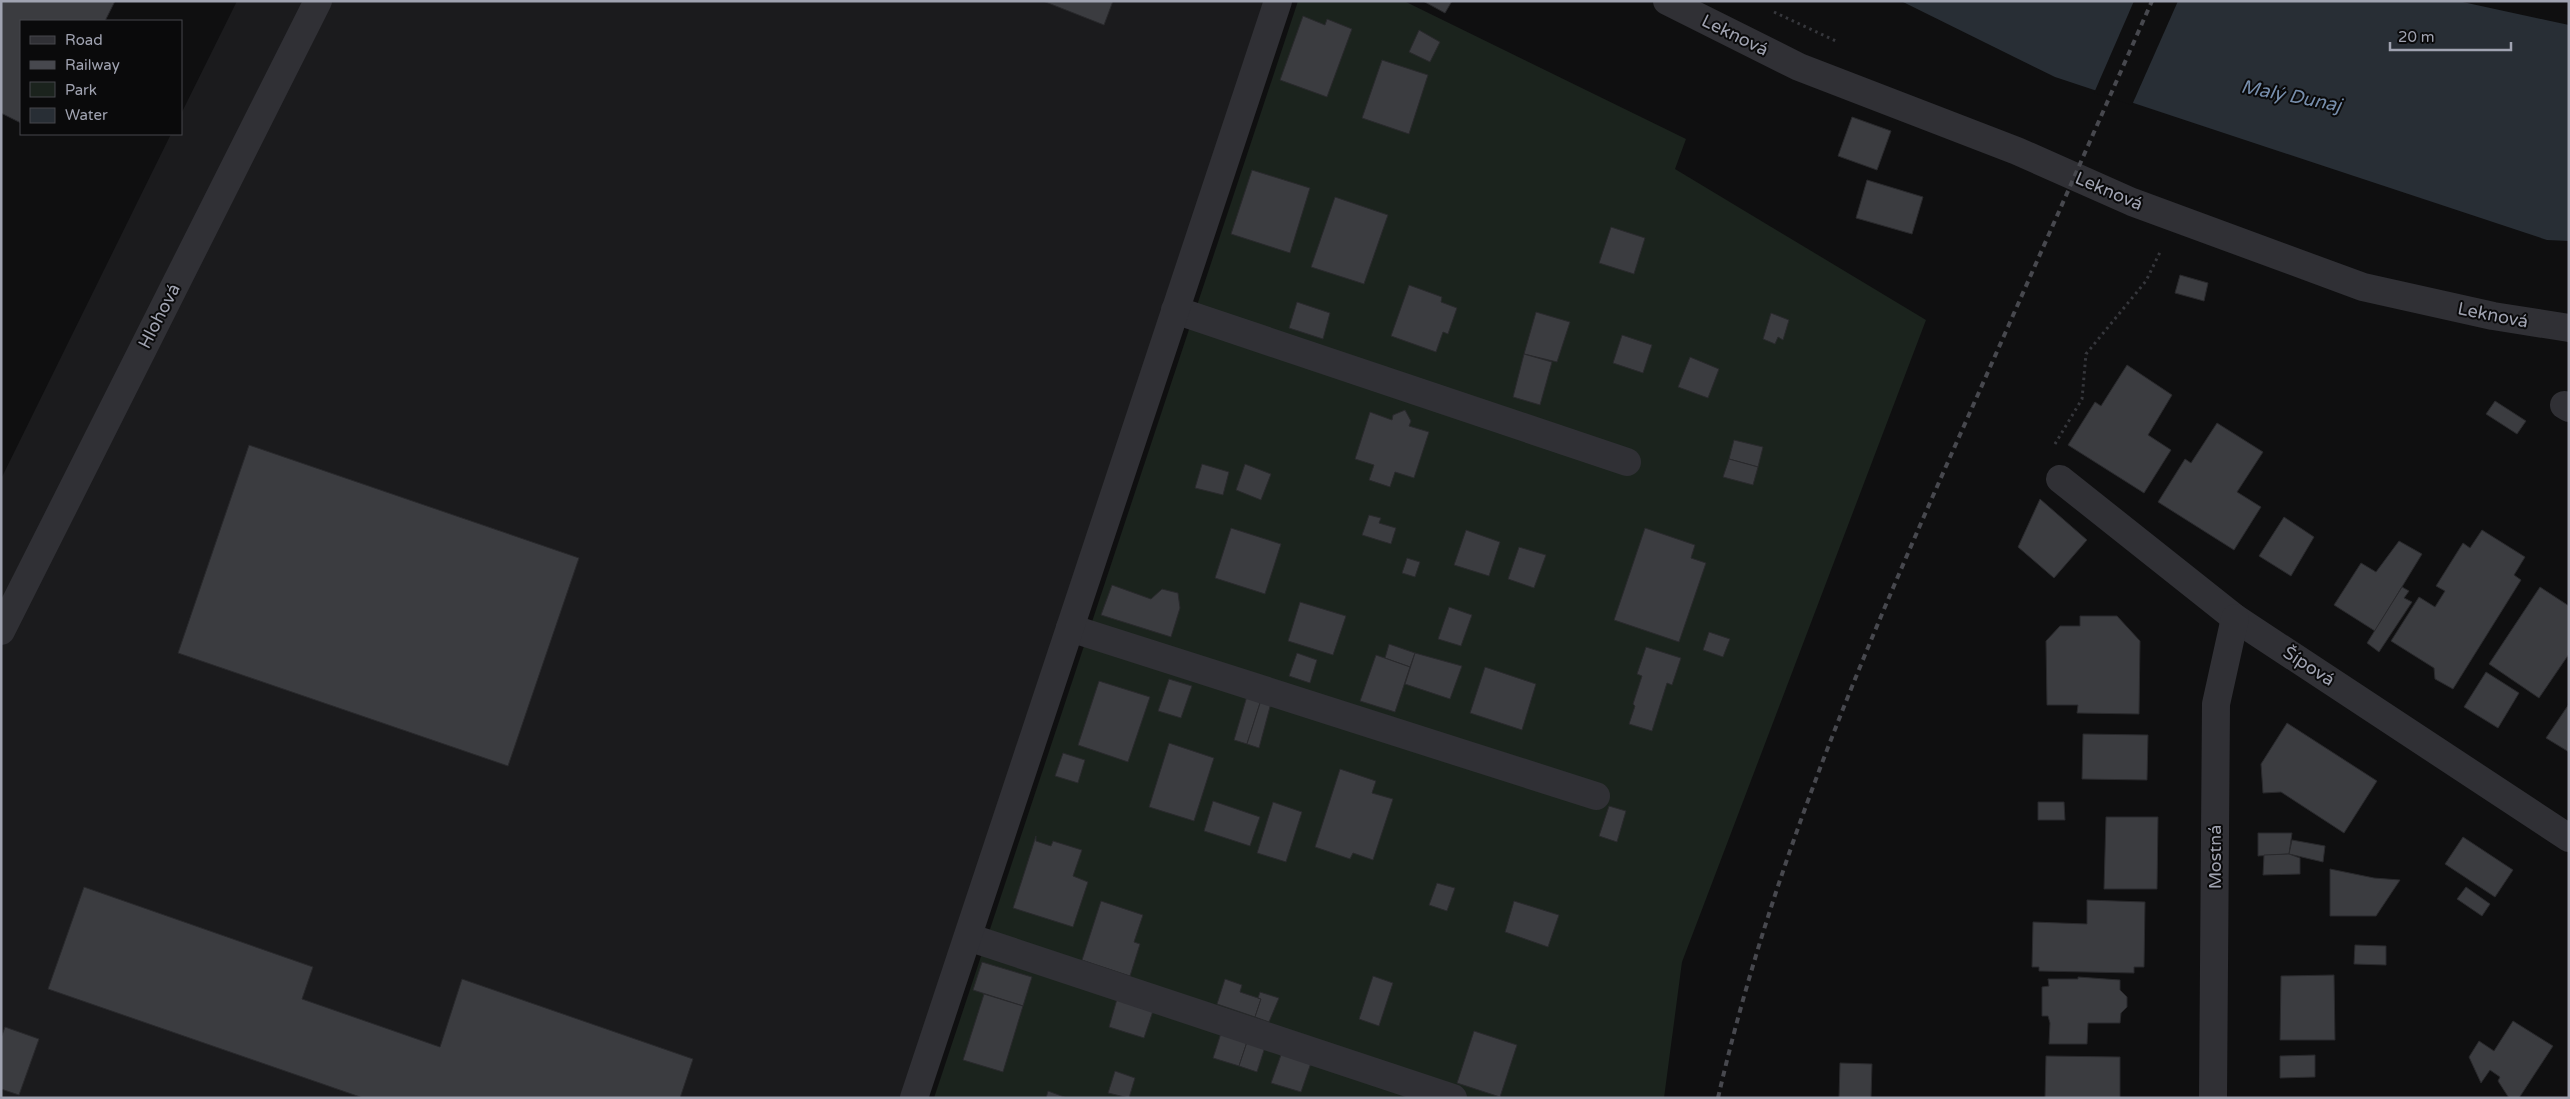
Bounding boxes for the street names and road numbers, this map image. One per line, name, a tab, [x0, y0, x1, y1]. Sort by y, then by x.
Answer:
street label: Leknová	[1698, 9, 1772, 61]
street label: Leknová	[2072, 167, 2146, 215]
street label: Hlohová	[133, 280, 185, 352]
street label: Leknová	[2456, 297, 2530, 333]
street label: Šípová	[2279, 641, 2339, 691]
street label: Mostná	[2204, 825, 2226, 889]

